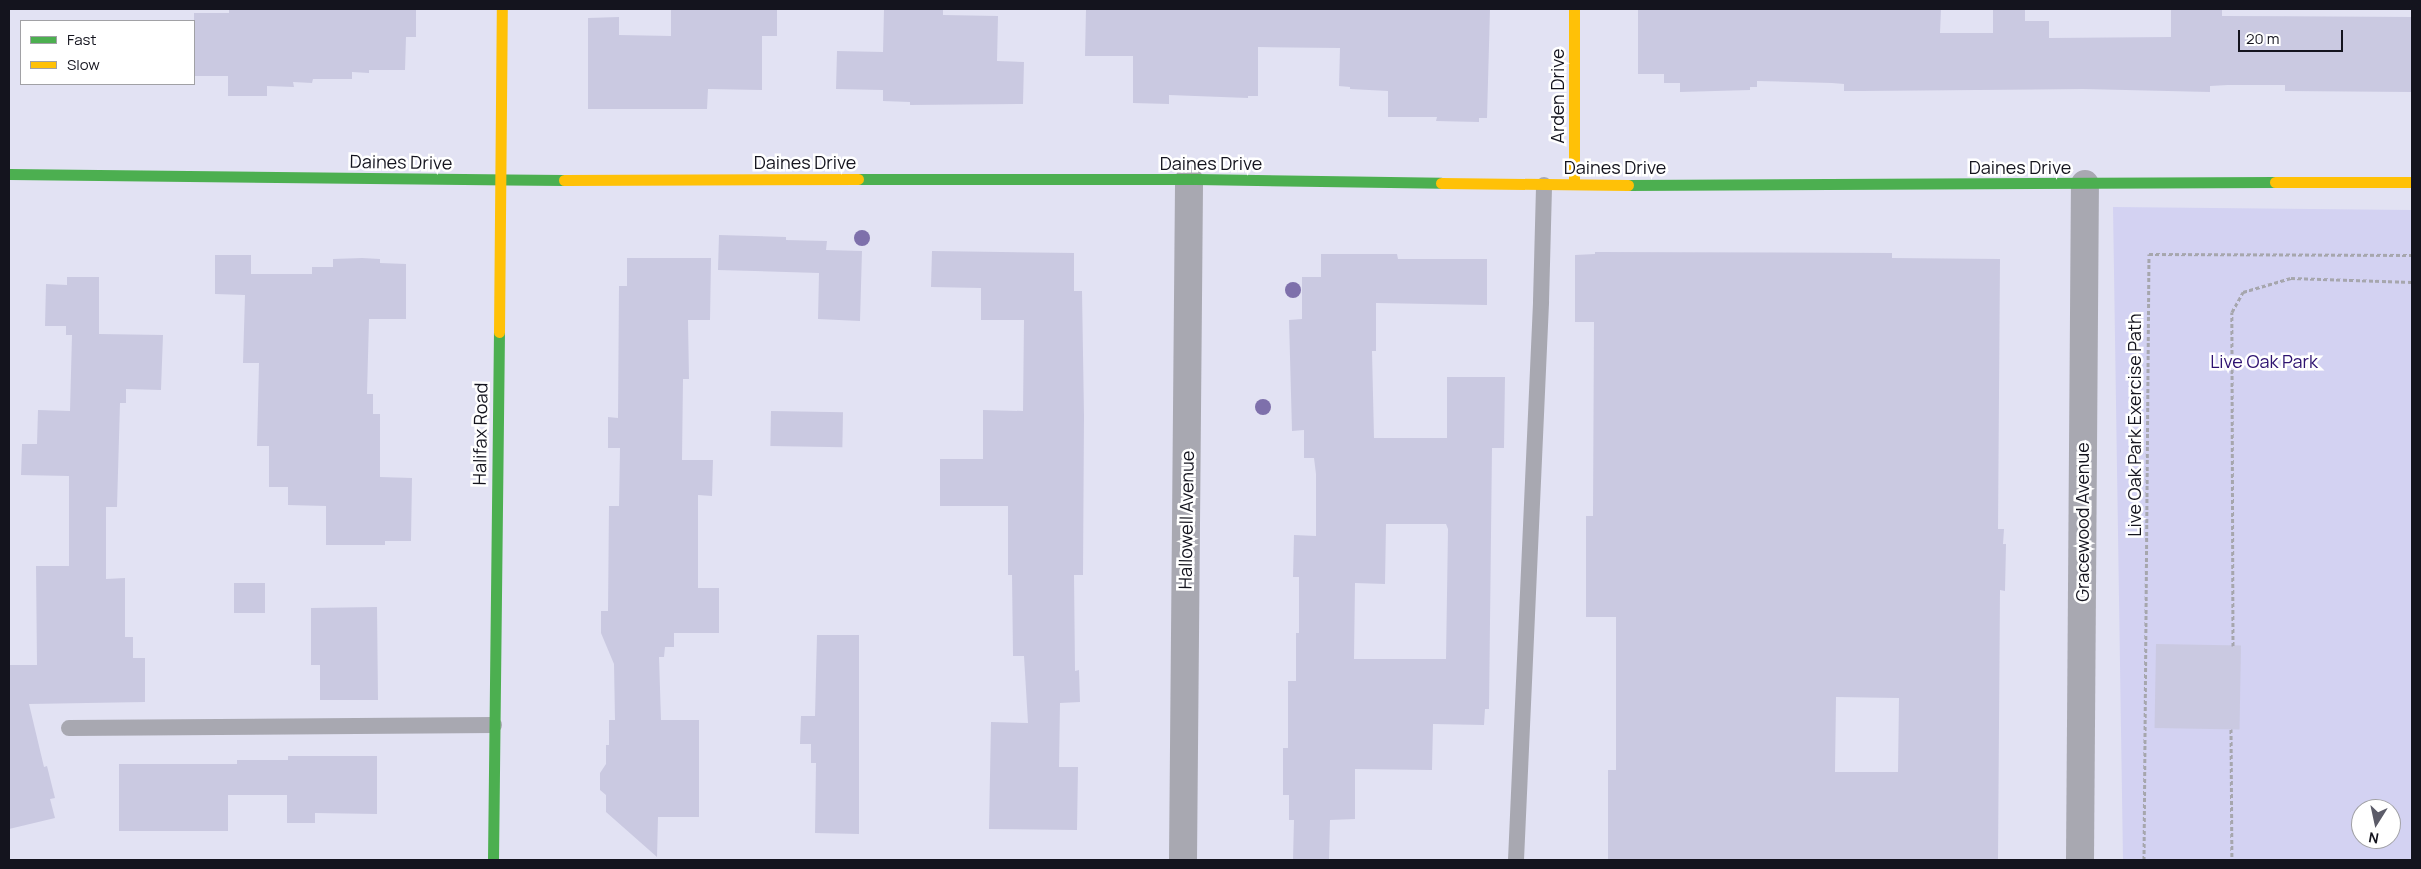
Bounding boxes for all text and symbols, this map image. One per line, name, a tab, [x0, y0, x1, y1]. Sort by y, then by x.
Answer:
legend	[20, 20, 195, 85]
scale bar	[2241, 20, 2346, 52]
text: 20 m	[2246, 28, 2279, 49]
text: Fast	[67, 29, 96, 50]
street label: Arden Drive	[1546, 48, 1568, 144]
text: Slow	[67, 54, 100, 75]
street label: Daines Drive	[350, 150, 452, 174]
street label: Daines Drive	[754, 151, 856, 173]
street label: Daines Drive	[1160, 152, 1262, 174]
street label: Daines Drive	[1564, 156, 1666, 178]
street label: Daines Drive	[1969, 156, 2071, 178]
street label: Live Oak Park Exercise Path	[2123, 313, 2145, 537]
park label: Live Oak Park	[2210, 350, 2318, 372]
street label: Halifax Road	[468, 383, 492, 485]
street label: Gracewood Avenue	[2071, 442, 2093, 602]
street label: Hallowell Avenue	[1174, 451, 1198, 589]
north arrow	[2351, 799, 2401, 849]
text: N	[2367, 828, 2380, 849]

